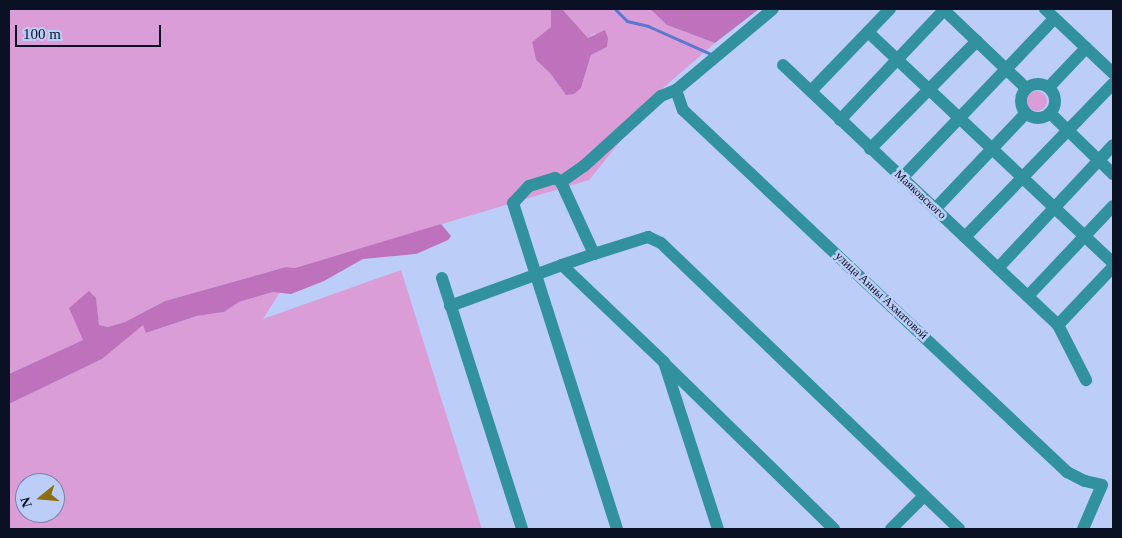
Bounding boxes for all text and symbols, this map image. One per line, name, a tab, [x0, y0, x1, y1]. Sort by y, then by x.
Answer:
scale bar	[18, 15, 164, 47]
text: 100 m	[23, 26, 61, 42]
street label: Маяковского	[891, 167, 949, 223]
street label: улица Анны Ахматовой	[832, 249, 930, 343]
north arrow	[15, 473, 65, 523]
text: N	[17, 495, 35, 509]

